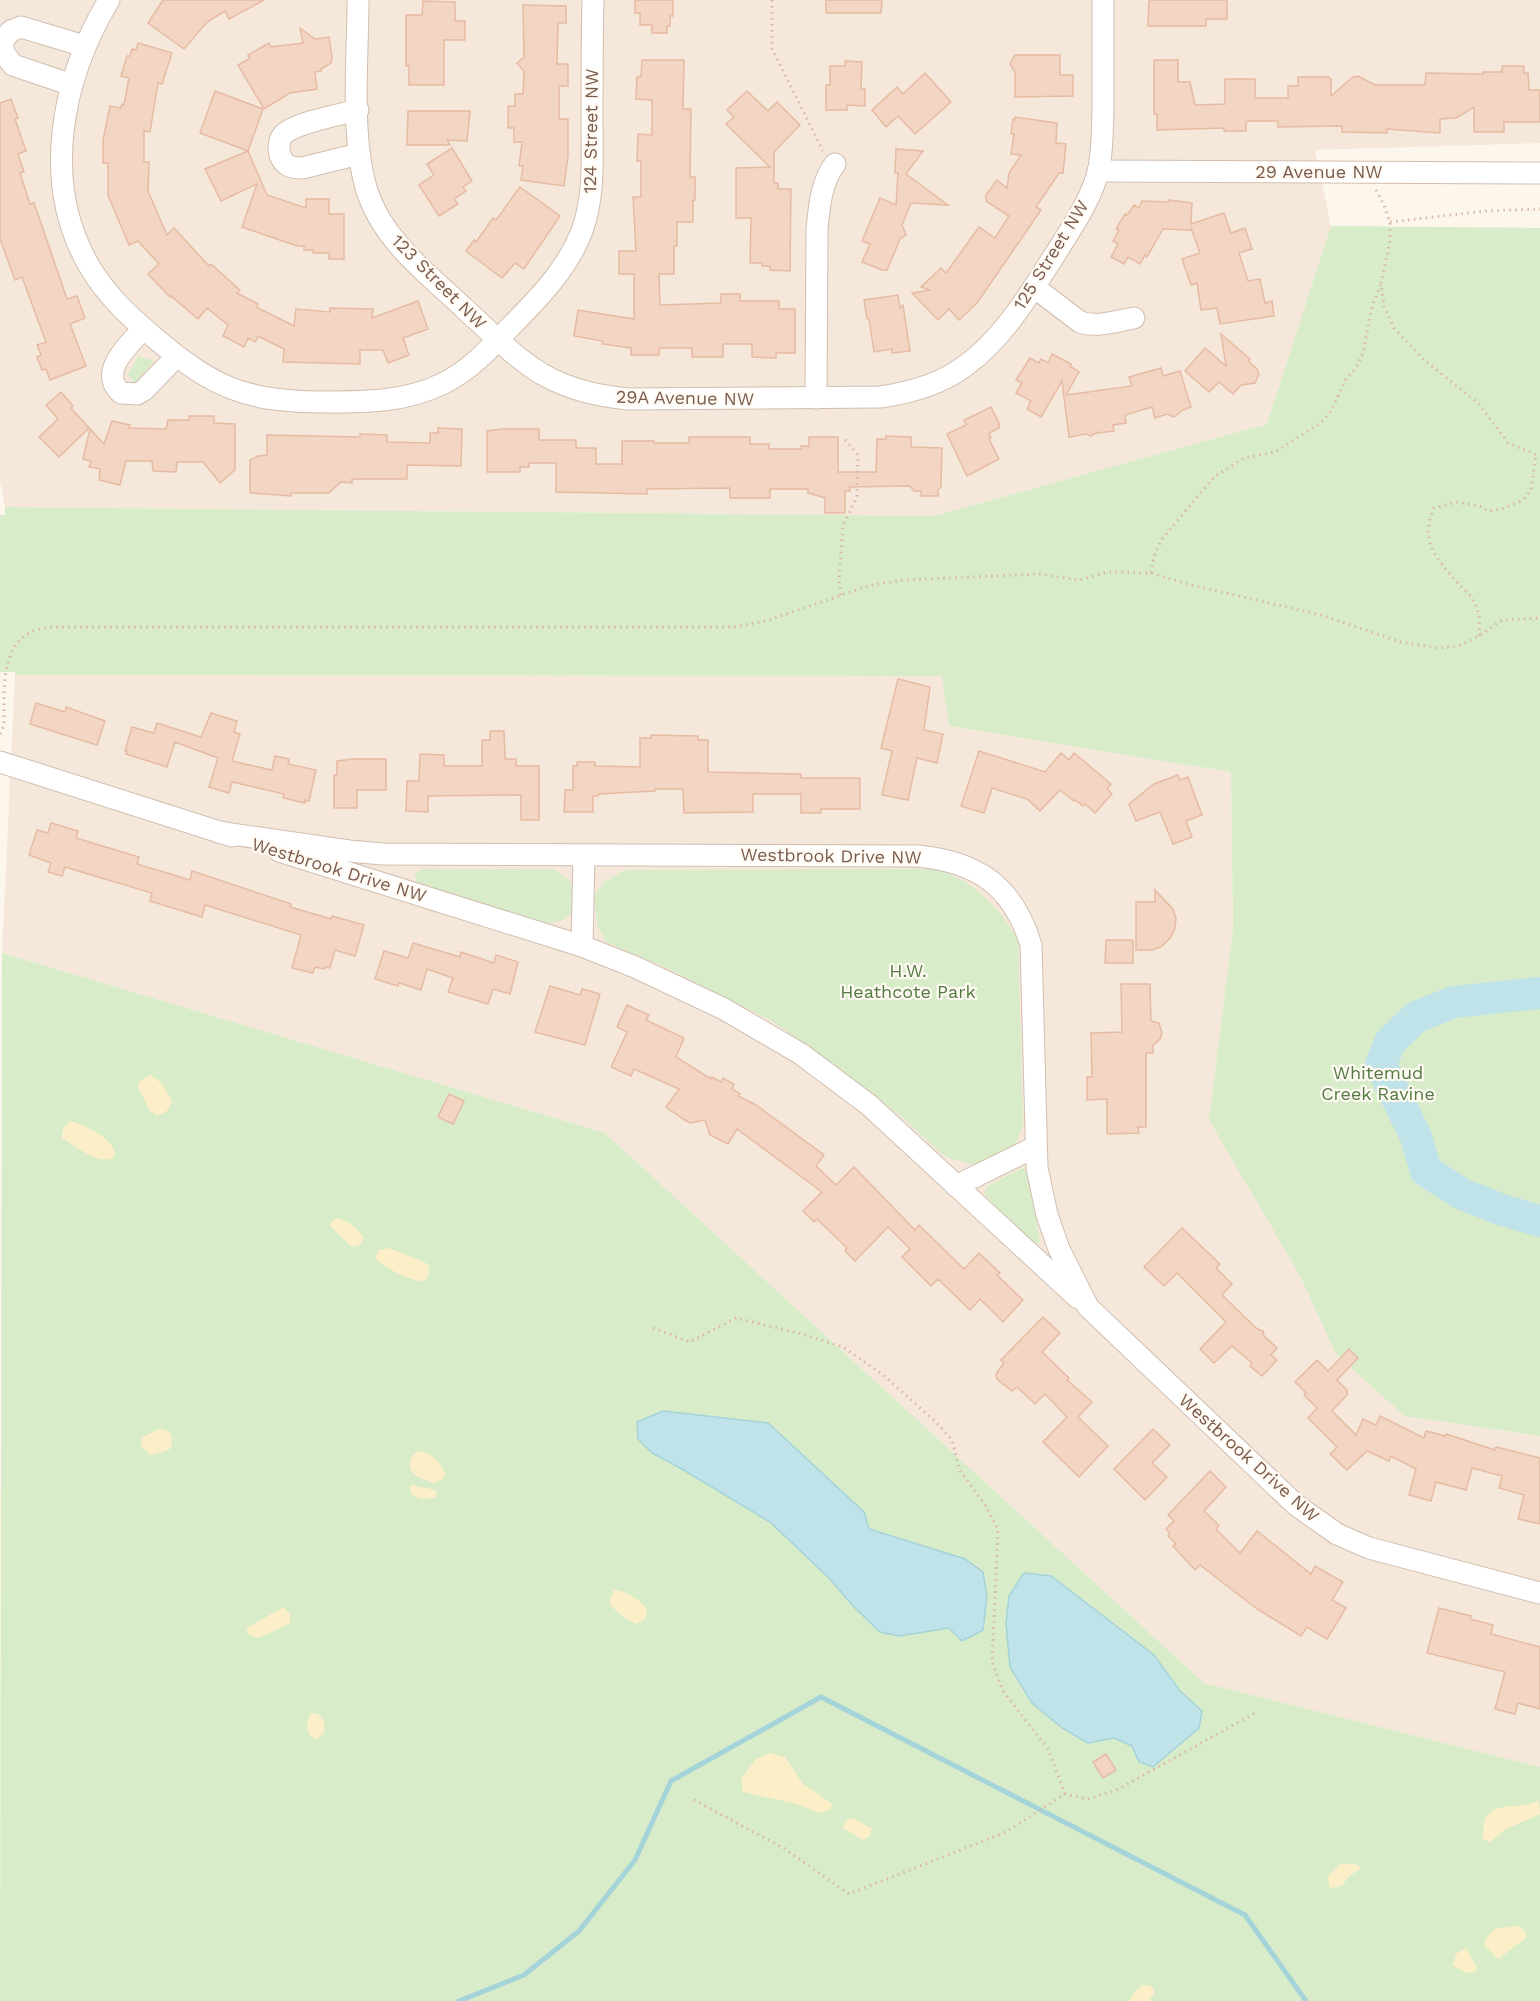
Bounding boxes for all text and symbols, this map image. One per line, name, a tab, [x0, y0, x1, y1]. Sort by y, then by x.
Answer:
street label: 124 Street NW	[579, 68, 602, 194]
street label: 29 Avenue NW	[1255, 161, 1383, 182]
street label: 125 Street NW	[1009, 196, 1093, 313]
street label: 123 Street NW	[388, 230, 491, 333]
street label: 29A Avenue NW	[616, 386, 754, 409]
street label: Westbrook Drive NW	[249, 833, 429, 906]
street label: Westbrook Drive NW	[740, 843, 922, 868]
park label: H.W. Heathcote Park	[840, 960, 976, 1002]
park label: Whitemud Creek Ravine	[1321, 1062, 1435, 1104]
street label: Westbrook Drive NW	[1175, 1389, 1324, 1526]

